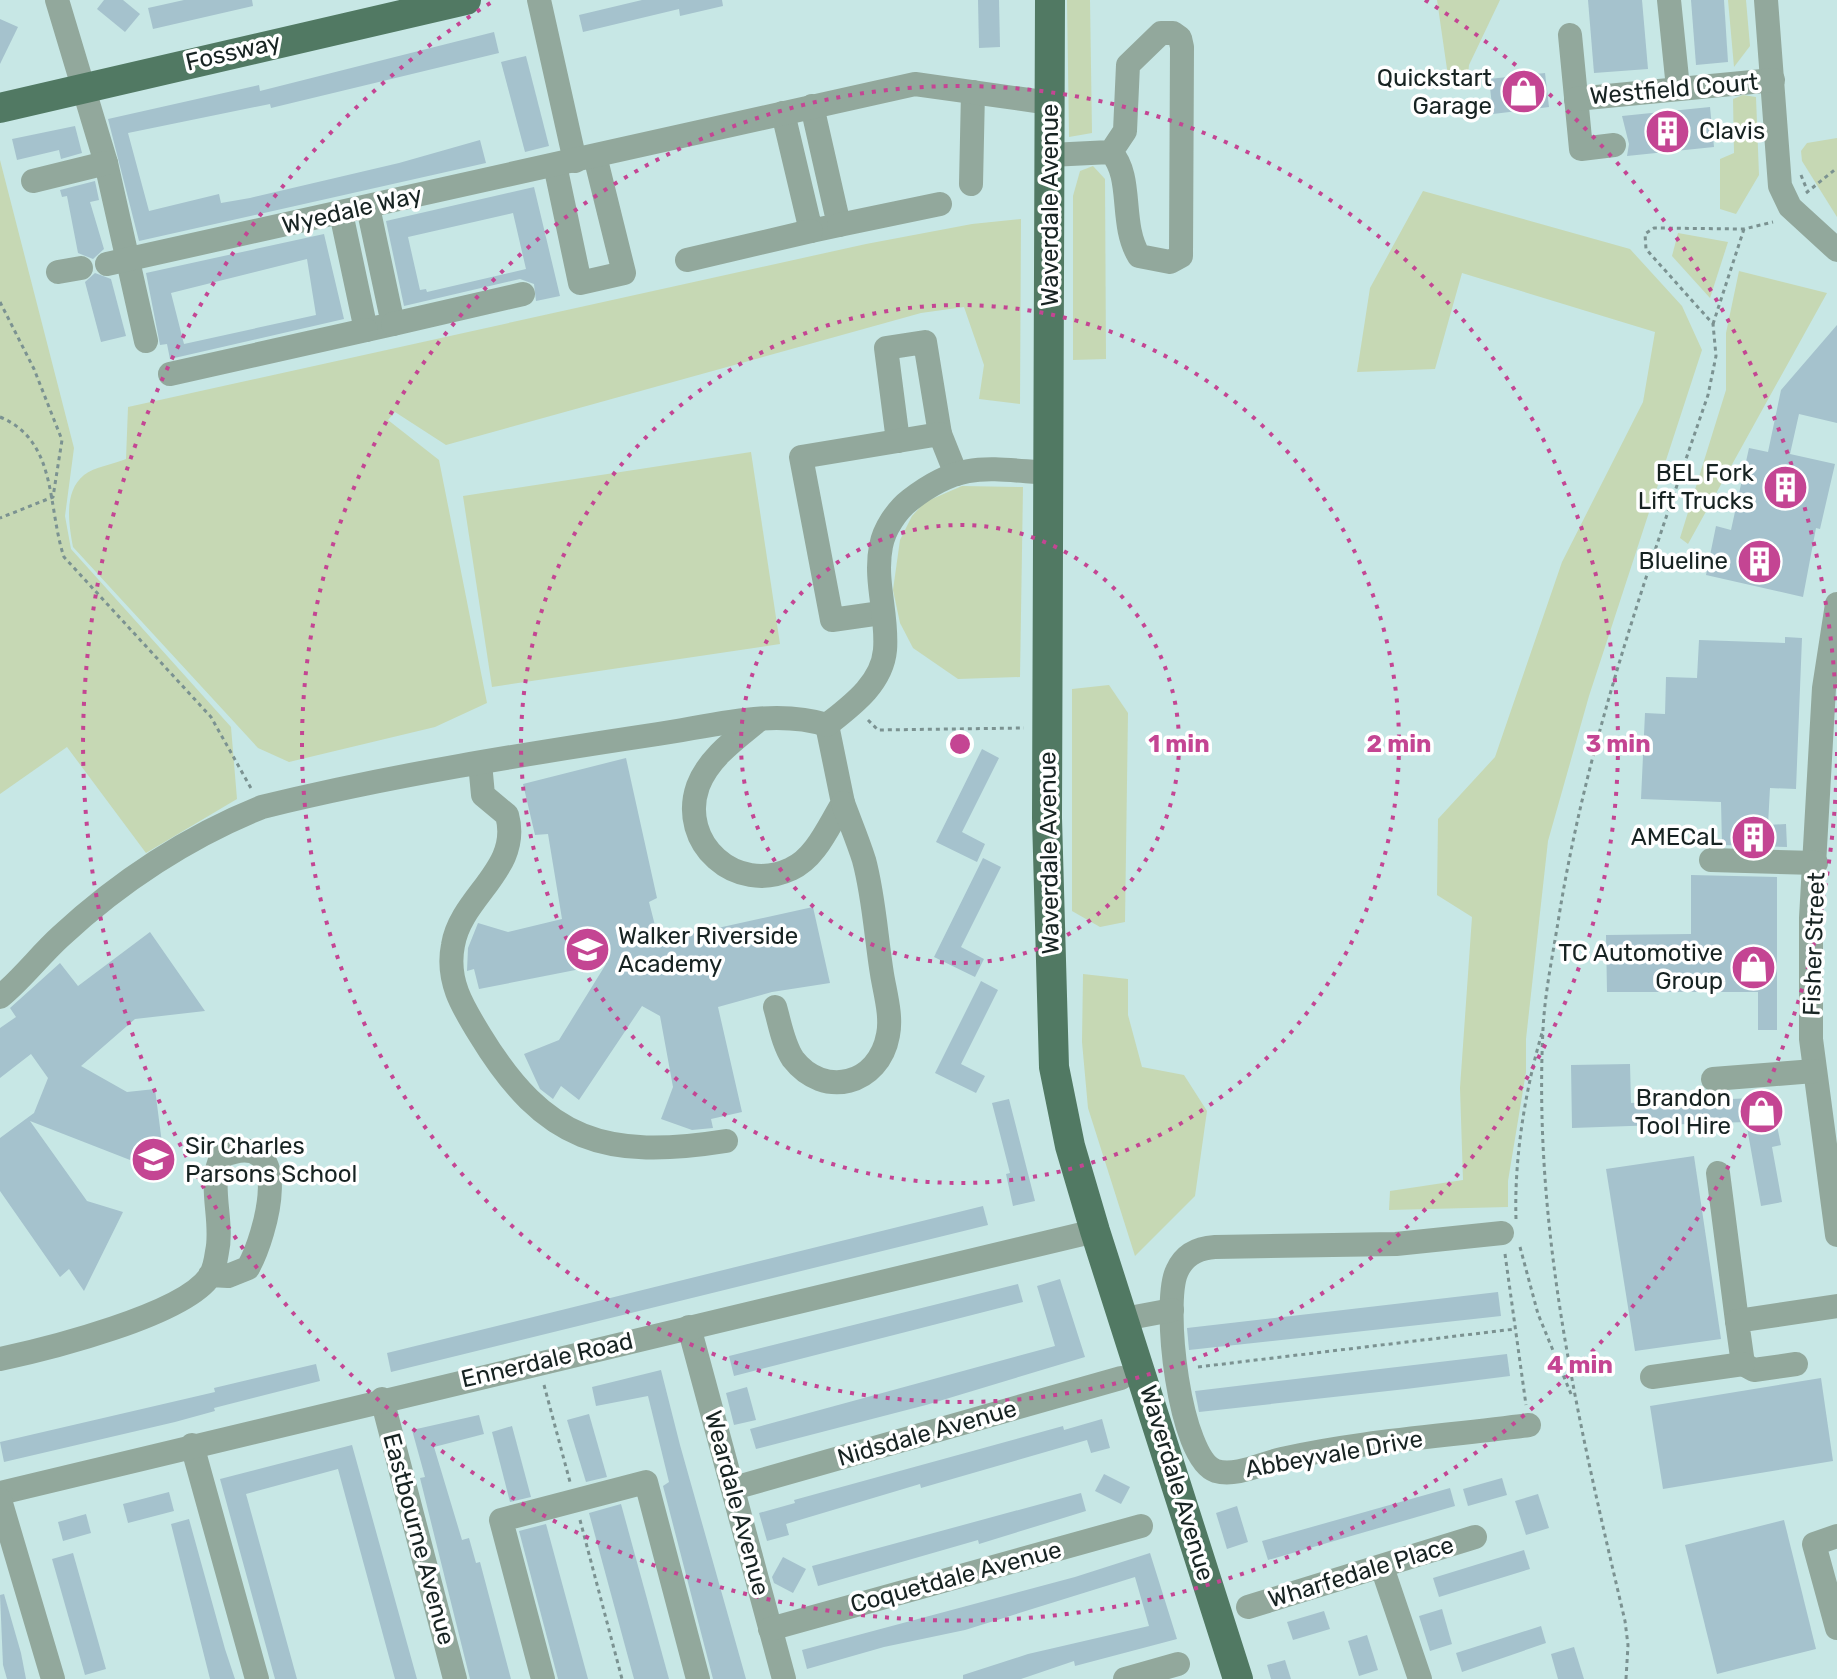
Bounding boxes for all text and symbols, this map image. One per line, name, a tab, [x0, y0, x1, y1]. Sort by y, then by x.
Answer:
street label: Fossway	[183, 27, 283, 77]
place label: Quickstart Garage	[1377, 64, 1492, 120]
shop icon: Quickstart Garage	[1499, 68, 1547, 116]
street label: Westfield Court	[1589, 68, 1759, 110]
street label: Waverdale Avenue	[1036, 104, 1064, 306]
building icon: Clavis	[1644, 107, 1692, 155]
place label: Clavis	[1699, 117, 1765, 145]
street label: Wyedale Way	[279, 180, 425, 240]
place label: BEL Fork Lift Trucks	[1638, 459, 1755, 515]
building icon: BEL Fork Lift Trucks	[1761, 463, 1809, 511]
building icon: Blueline	[1735, 537, 1783, 585]
place label: Blueline	[1639, 547, 1728, 575]
centre of rings	[946, 730, 974, 758]
text: 1 min	[1148, 730, 1210, 758]
text: 2 min	[1367, 730, 1432, 758]
text: 3 min	[1585, 730, 1651, 758]
street label: Waverdale Avenue	[1033, 751, 1065, 955]
building icon: AMECaL	[1730, 813, 1778, 861]
place label: AMECaL	[1631, 823, 1723, 851]
street label: Fisher Street	[1797, 872, 1831, 1016]
place label: Walker Riverside Academy	[618, 922, 798, 978]
school or university icon: Walker Riverside Academy	[563, 926, 611, 974]
place label: TC Automotive Group	[1558, 939, 1723, 995]
shop icon: TC Automotive Group	[1730, 943, 1778, 991]
place label: Brandon Tool Hire	[1635, 1084, 1731, 1140]
shop icon: Brandon Tool Hire	[1738, 1088, 1786, 1136]
place label: Sir Charles Parsons School	[185, 1132, 357, 1188]
school or university icon: Sir Charles Parsons School	[130, 1136, 178, 1184]
street label: Ennerdale Road	[458, 1327, 636, 1393]
text: 4 min	[1547, 1351, 1613, 1379]
street label: Waverdale Avenue	[1134, 1382, 1220, 1584]
street label: Nidsdale Avenue	[834, 1394, 1020, 1472]
street label: Weardale Avenue	[699, 1407, 775, 1599]
street label: Abbeyvale Drive	[1243, 1425, 1425, 1483]
street label: Eastbourne Avenue	[377, 1430, 461, 1648]
street label: Wharfedale Place	[1265, 1530, 1457, 1614]
street label: Coquetdale Avenue	[847, 1535, 1065, 1619]

